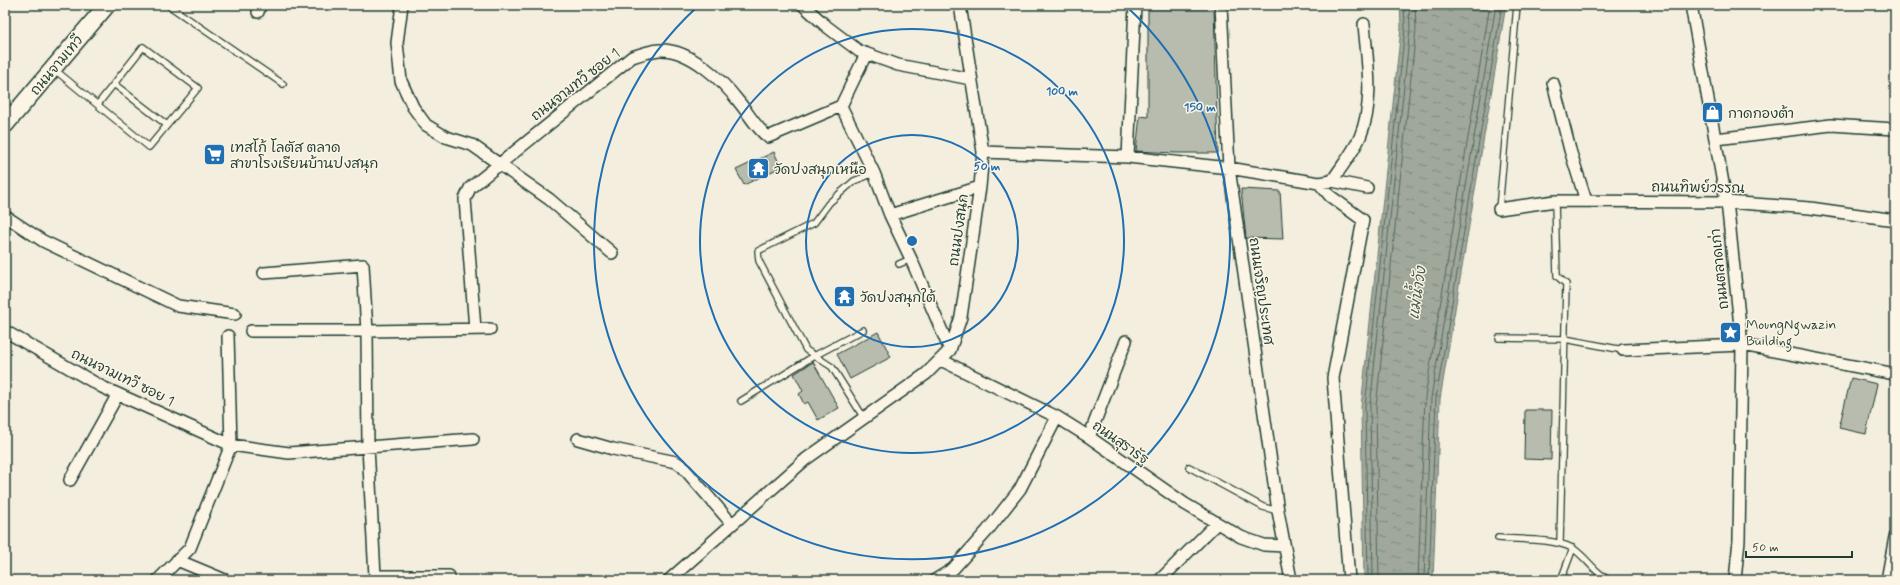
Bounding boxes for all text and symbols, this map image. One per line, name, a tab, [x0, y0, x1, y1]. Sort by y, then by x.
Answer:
street label: ถนนจามเทวี	[27, 32, 87, 99]
street label: ถนนจามทวี ซอย 1	[527, 44, 624, 125]
text: 100 m	[1046, 84, 1079, 100]
text: 150 m	[1184, 100, 1216, 116]
shop icon: กาดกองต้า	[1699, 100, 1725, 126]
place label: กาดกองต้า	[1728, 105, 1794, 123]
place label: เทสโก้ โลตัส ตลาด สาขาโรงเรียนบ้านปงสนุก	[230, 138, 378, 173]
supermarket icon: เทสโก้ โลตัส ตลาด สาขาโรงเรียนบ้านปงสนุก	[201, 142, 227, 168]
temple icon: วัดปงสนุกเหนือ	[746, 156, 772, 182]
text: 50 m	[974, 159, 1001, 175]
place label: วัดปงสนุกเหนือ	[774, 161, 867, 179]
street label: ถนนทิพย์วรรณ	[1651, 177, 1746, 198]
street label: ถนนปงสนุก	[945, 193, 973, 268]
street label: ถนนตลาดเก่า	[1707, 227, 1733, 310]
centre of rings	[905, 234, 919, 248]
street label: ถนนเจริญประเทศ	[1245, 237, 1278, 347]
water label: แม่น้ำวัง	[1399, 263, 1432, 321]
temple icon: วัดปงสนุกใต้	[831, 284, 857, 310]
place label: วัดปงสนุกใต้	[860, 288, 936, 307]
place label: MoungNgwazin Building	[1746, 316, 1836, 352]
place icon: MoungNgwazin Building	[1717, 319, 1743, 345]
street label: ถนนจามเทวี ซอย 1	[68, 345, 177, 411]
street label: ถนนสุรารัฐ	[1089, 417, 1152, 469]
scale bar	[1746, 533, 1852, 559]
text: 50 m	[1752, 540, 1779, 556]

